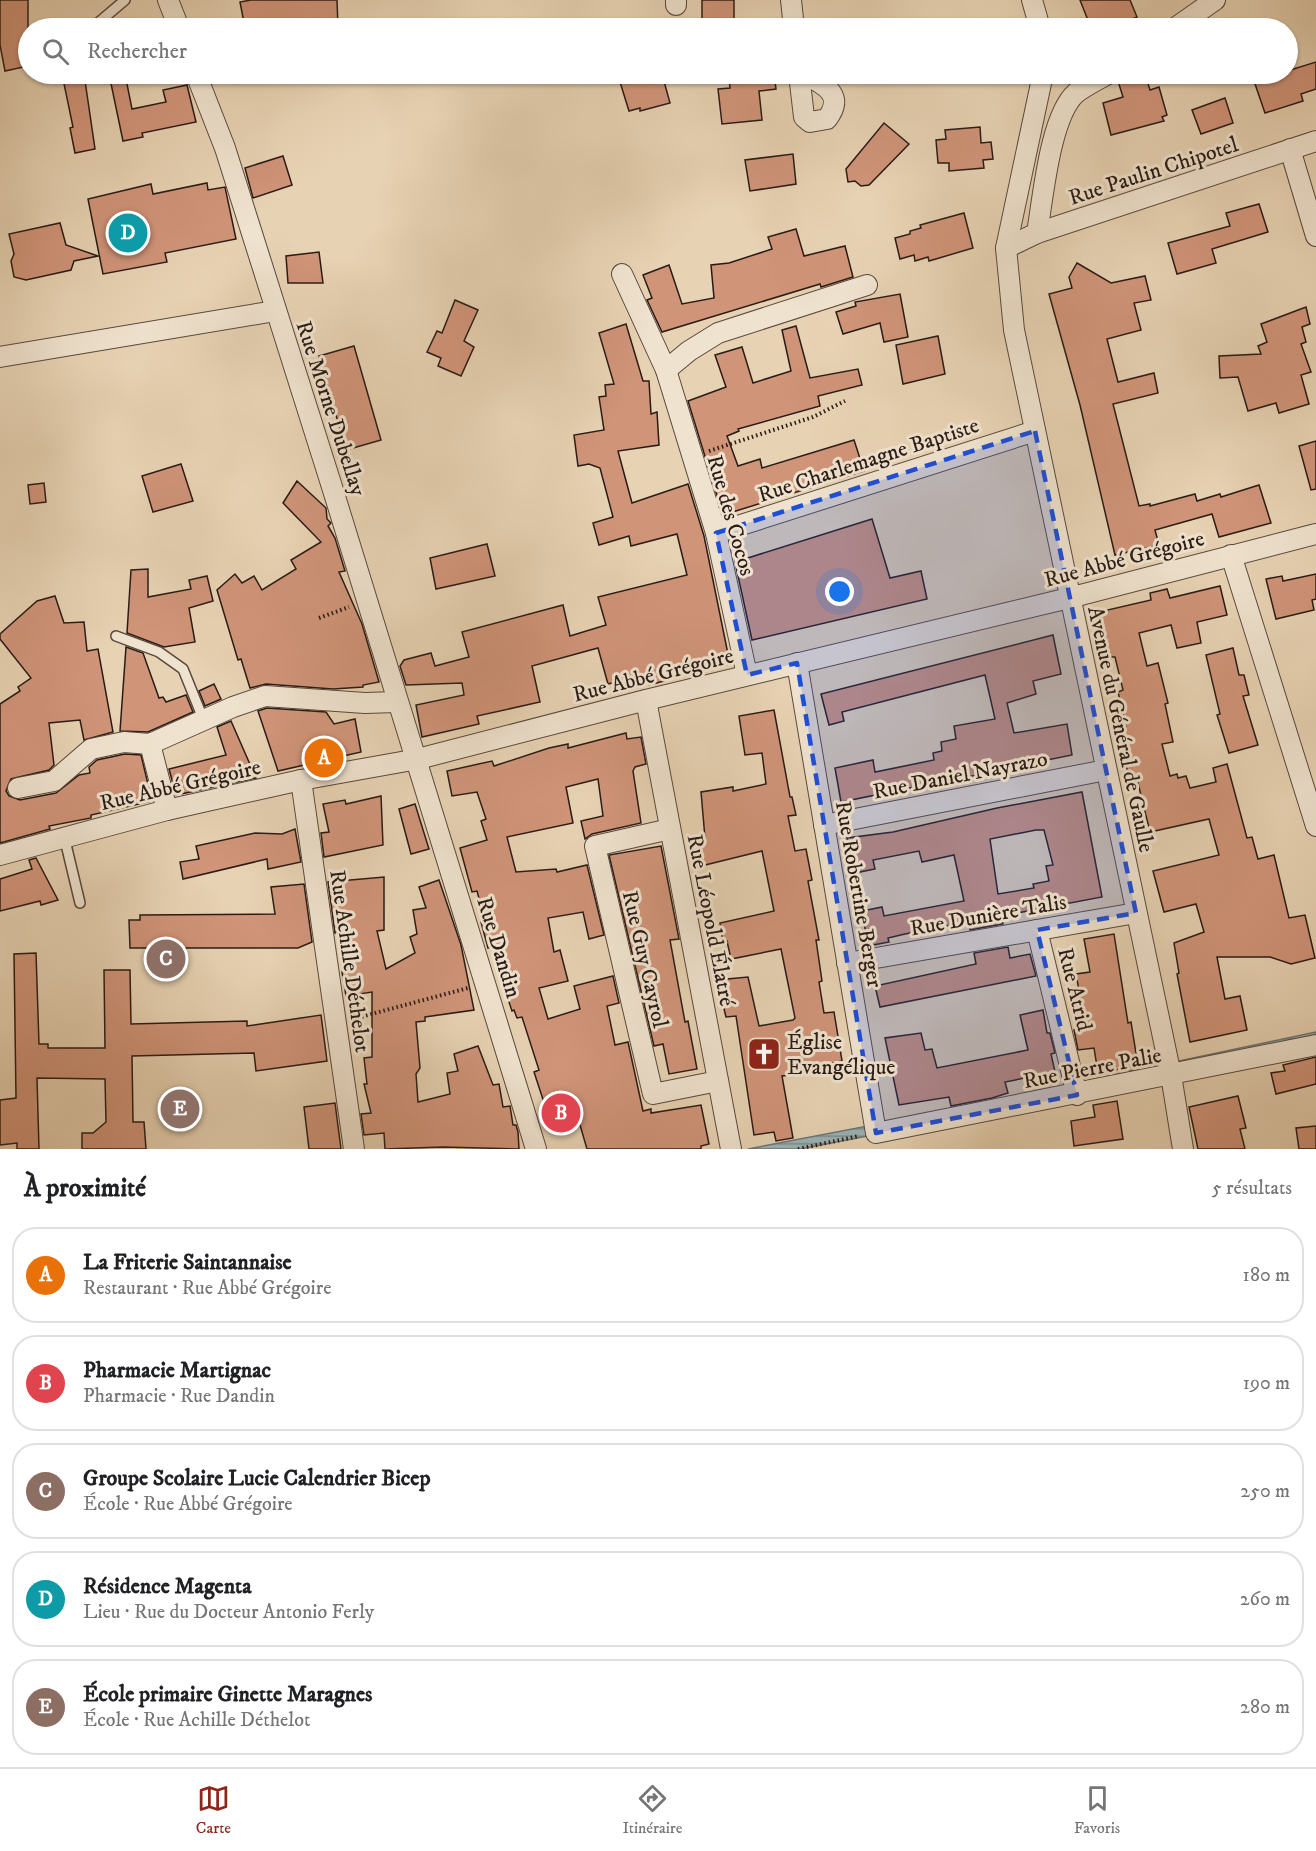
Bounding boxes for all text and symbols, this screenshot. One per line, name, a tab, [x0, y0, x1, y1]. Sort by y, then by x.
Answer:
search box	[18, 18, 1298, 84]
icon: search	[39, 35, 72, 68]
text: Rechercher	[87, 38, 187, 65]
street label: Rue Paulin Chipotel	[1065, 131, 1242, 212]
pin: D	[108, 210, 148, 256]
street label: Rue Morne Dubellay	[290, 318, 372, 500]
street label: Rue Charlemagne Baptiste	[755, 412, 982, 509]
street label: Rue des Cocos	[700, 452, 761, 579]
street label: Rue Abbé Grégoire	[1041, 525, 1207, 594]
your location	[825, 577, 854, 606]
street label: Avenue du Général de Gaulle	[1081, 604, 1160, 855]
street label: Rue Abbé Grégoire	[570, 642, 736, 708]
pin: A	[304, 736, 344, 780]
street label: Rue Daniel Nayrazo	[871, 745, 1050, 806]
street label: Rue Abbé Grégoire	[97, 754, 264, 817]
street label: Rue Robertine Berger	[829, 799, 888, 991]
street label: Rue Léopold Élatré	[681, 832, 740, 1009]
street label: Rue Achille Déthelot	[323, 868, 376, 1054]
street label: Rue Guy Cayrol	[616, 888, 674, 1031]
street label: Rue Dunière Talis	[908, 888, 1068, 942]
street label: Rue Dandin	[470, 894, 527, 1002]
pin: C	[146, 936, 186, 982]
street label: Rue Atrid	[1051, 945, 1098, 1034]
place label: Église Evangélique	[787, 1029, 895, 1081]
church icon: Église Evangélique	[746, 1036, 782, 1072]
street label: Rue Pierre Palie	[1021, 1042, 1164, 1095]
pin: E	[160, 1086, 200, 1132]
pin: B	[542, 1090, 580, 1136]
text: À proximité	[24, 1172, 146, 1205]
text: 5 résultats	[1212, 1176, 1292, 1201]
text: La Friterie Saintannaise	[83, 1249, 292, 1276]
text: A	[39, 1263, 52, 1288]
text: 180 m	[1243, 1263, 1290, 1288]
text: Restaurant · Rue Abbé Grégoire	[83, 1276, 331, 1301]
text: Pharmacie Martignac	[83, 1357, 271, 1384]
text: B	[39, 1371, 52, 1396]
text: 190 m	[1243, 1371, 1290, 1396]
text: Pharmacie · Rue Dandin	[83, 1384, 275, 1409]
text: Groupe Scolaire Lucie Calendrier Bicep	[83, 1465, 430, 1492]
text: C	[39, 1479, 52, 1504]
text: 250 m	[1240, 1479, 1290, 1504]
text: École · Rue Abbé Grégoire	[83, 1492, 293, 1517]
text: Résidence Magenta	[83, 1573, 252, 1600]
text: D	[38, 1587, 53, 1612]
text: 260 m	[1240, 1587, 1290, 1612]
text: Lieu · Rue du Docteur Antonio Ferly	[83, 1600, 374, 1625]
text: École primaire Ginette Maragnes	[83, 1681, 372, 1708]
text: E	[38, 1695, 53, 1720]
text: 280 m	[1240, 1695, 1290, 1720]
text: École · Rue Achille Déthelot	[83, 1708, 310, 1733]
tab: Carte	[196, 1782, 231, 1838]
tab: Itinéraire	[622, 1782, 682, 1838]
tab: Favoris	[1074, 1782, 1120, 1838]

